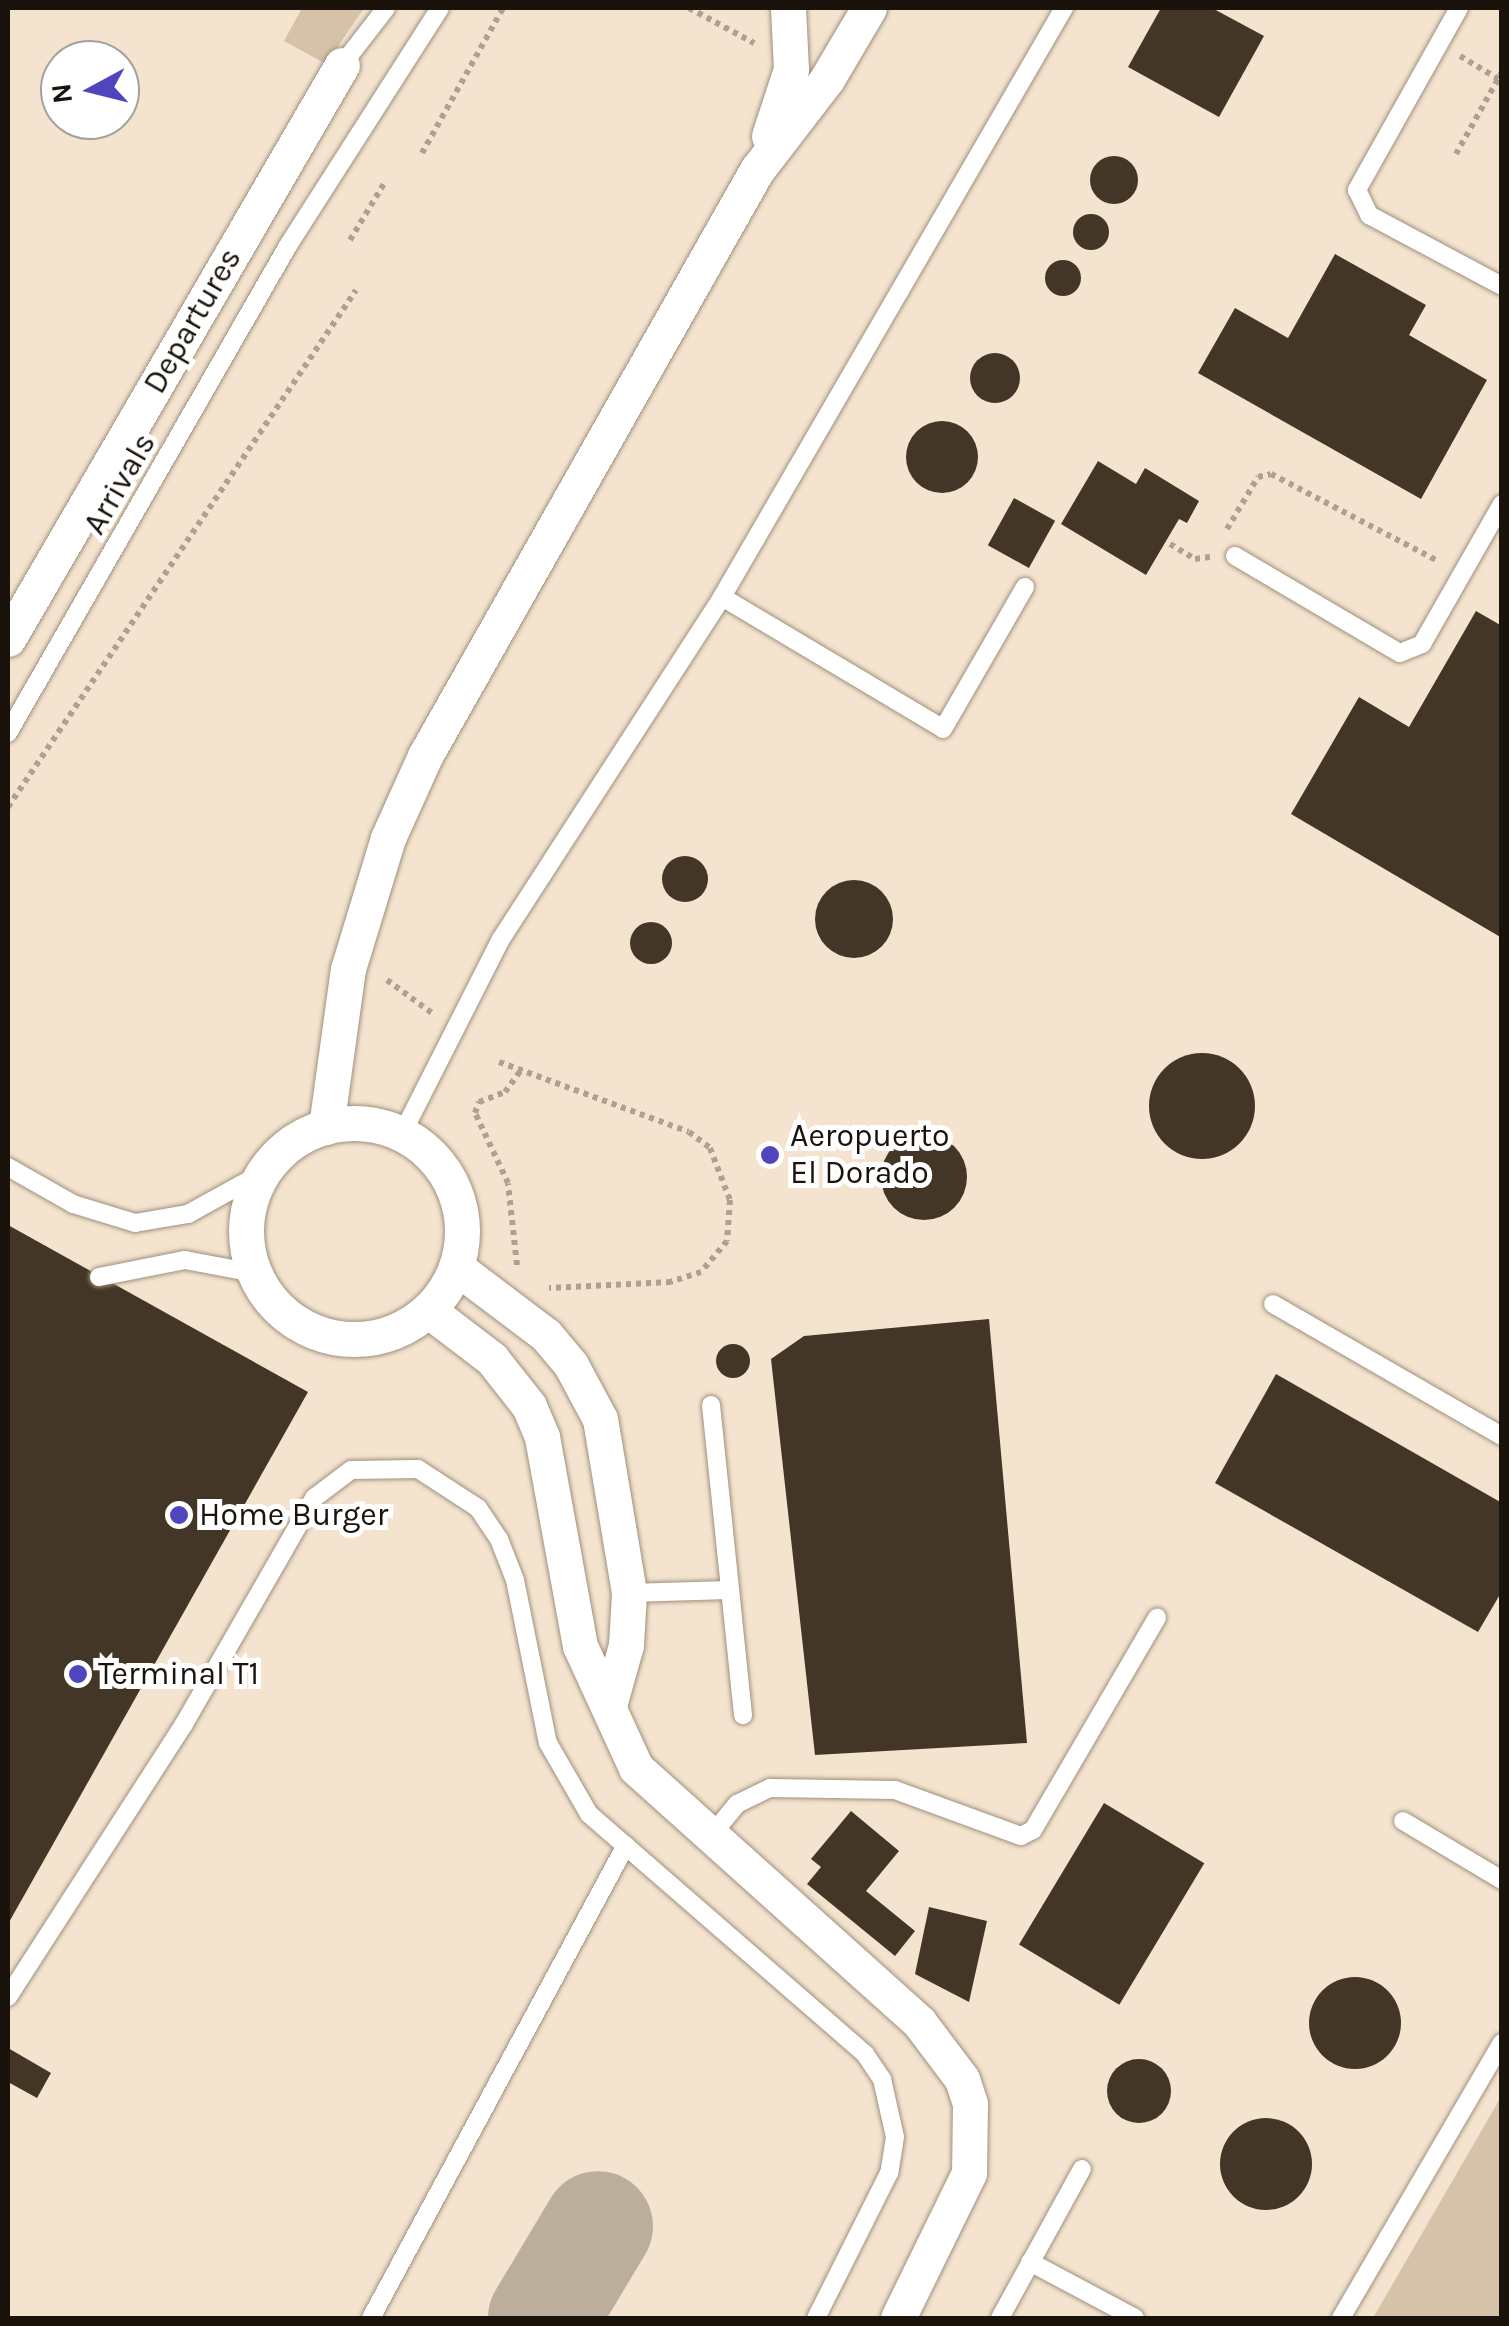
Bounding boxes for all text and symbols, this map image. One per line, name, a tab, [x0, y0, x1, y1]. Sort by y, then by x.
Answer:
north arrow	[40, 40, 140, 140]
text: N	[44, 82, 79, 105]
street label: Departures	[136, 241, 250, 401]
street label: Arrivals	[76, 427, 164, 541]
place label: Aeropuerto El Dorado	[790, 1118, 949, 1193]
marker: Aeropuerto El Dorado	[759, 1144, 781, 1166]
place label: Home Burger	[199, 1496, 388, 1534]
marker: Home Burger	[168, 1504, 190, 1526]
place label: Terminal T1	[98, 1655, 259, 1693]
marker: Terminal T1	[67, 1663, 89, 1685]

